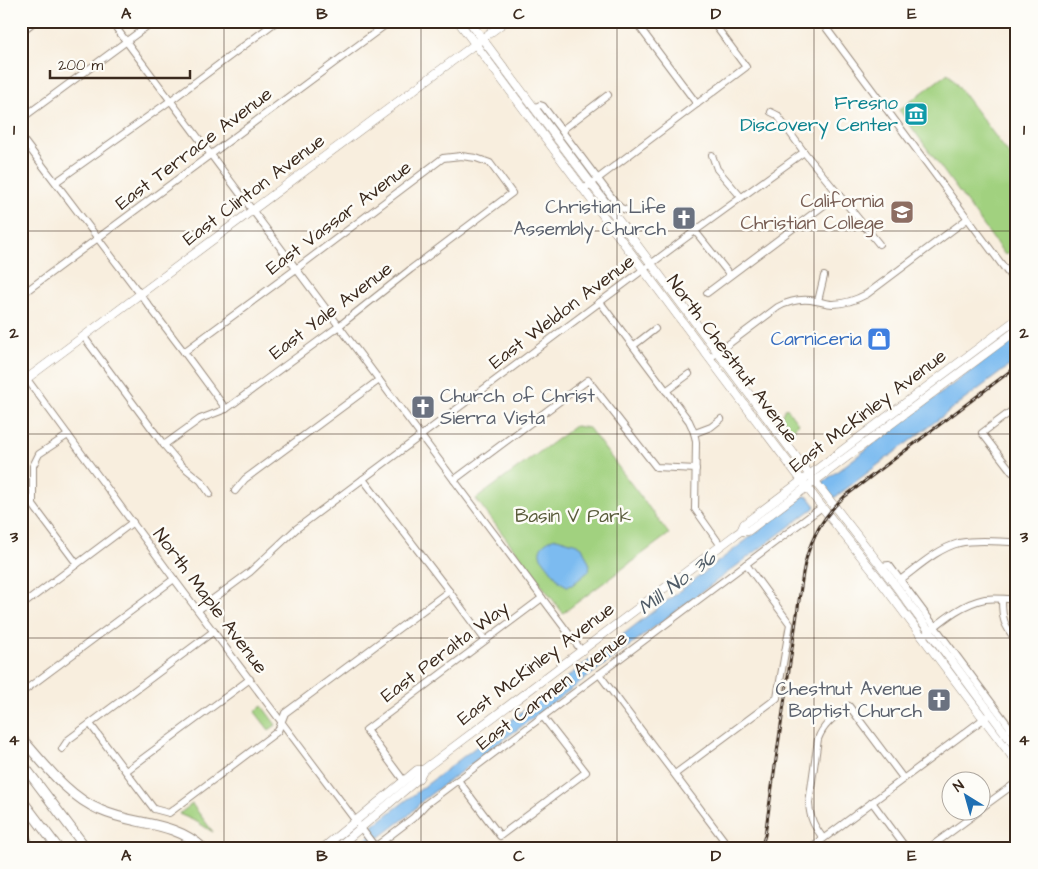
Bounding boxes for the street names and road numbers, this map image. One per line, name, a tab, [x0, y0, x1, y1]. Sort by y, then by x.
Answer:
street label: East Terrace Avenue	[110, 81, 278, 217]
street label: East Clinton Avenue	[177, 128, 331, 252]
street label: East Vassar Avenue	[261, 154, 417, 282]
street label: East Weldon Avenue	[484, 248, 640, 376]
street label: East Yale Avenue	[264, 256, 398, 366]
street label: North Chestnut Avenue	[660, 269, 804, 449]
street label: East McKinley Avenue	[784, 343, 953, 480]
street label: North Maple Avenue	[146, 522, 274, 680]
street label: East Peralta Way	[375, 594, 516, 710]
street label: East McKinley Avenue	[452, 596, 621, 733]
street label: East Carmen Avenue	[471, 625, 633, 757]

